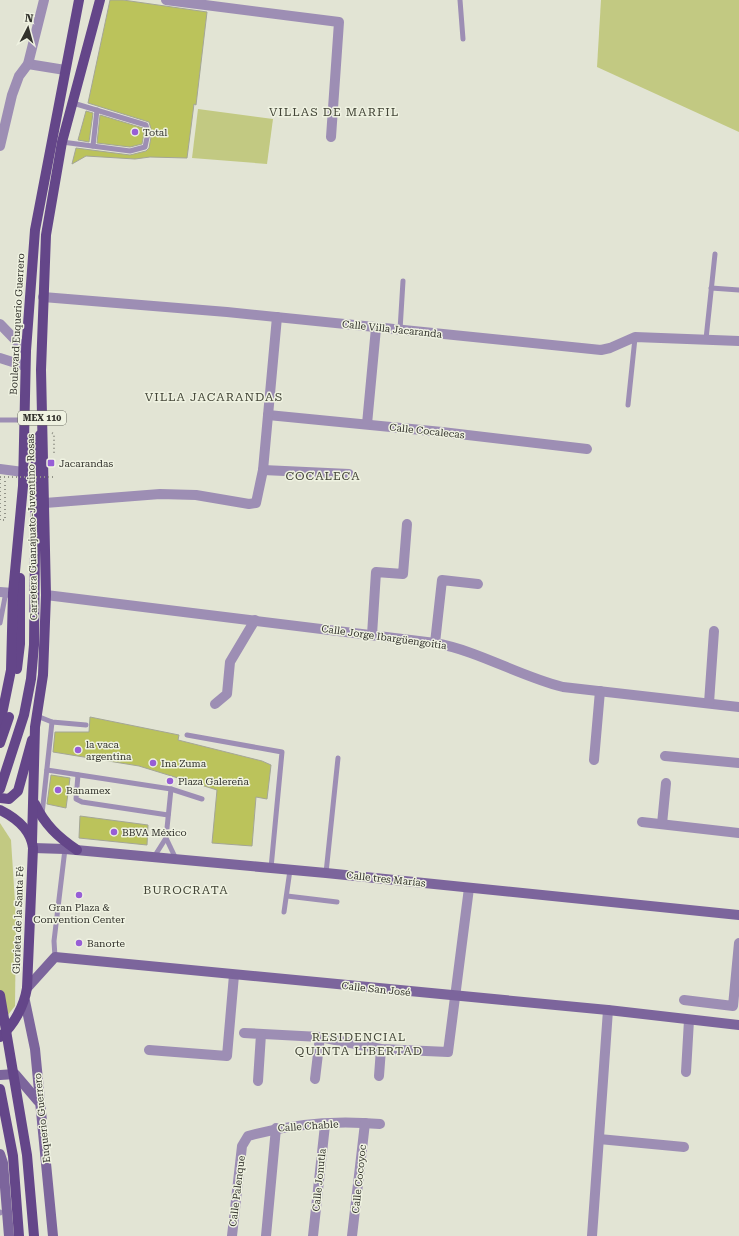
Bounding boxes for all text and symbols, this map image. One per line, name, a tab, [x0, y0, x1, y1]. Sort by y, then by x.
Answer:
north arrow	[8, 8, 48, 48]
text: N	[24, 12, 34, 26]
district label: VILLAS DE MARFIL	[269, 105, 399, 119]
marker: Total	[130, 127, 140, 137]
place label: Total	[143, 127, 167, 138]
street label: Boulevard Euquerio Guerrero	[8, 253, 26, 395]
street label: Calle Villa Jacaranda	[341, 318, 443, 340]
district label: VILLA JACARANDAS	[145, 390, 283, 404]
road number: MEX 110	[18, 411, 66, 425]
street label: Calle Cocalecas	[389, 422, 465, 440]
street label: Carretera Guanajuato-Juventino Rosas	[25, 433, 39, 620]
marker: Jacarandas	[46, 458, 56, 468]
place label: Jacarandas	[59, 458, 113, 469]
district label: COCALECA	[285, 469, 361, 483]
street label: Calle Jorge Ibargüengoitia	[321, 623, 448, 651]
place label: la vaca argentina	[86, 739, 132, 762]
marker: la vaca argentina	[73, 745, 83, 755]
marker: Ina Zuma	[148, 758, 158, 768]
place label: Ina Zuma	[161, 758, 207, 769]
marker: Plaza Galereña	[165, 776, 175, 786]
place label: Plaza Galereña	[178, 776, 249, 787]
marker: Banamex	[53, 785, 63, 795]
place label: Banamex	[66, 785, 110, 796]
marker: BBVA México	[109, 827, 119, 837]
place label: BBVA México	[122, 827, 187, 838]
street label: Glorieta de la Santa Fé	[11, 865, 25, 974]
street label: Calle tres Marías	[346, 869, 426, 889]
district label: BUROCRATA	[143, 883, 229, 897]
marker: Gran Plaza & Convention Center	[74, 890, 84, 900]
place label: Gran Plaza & Convention Center	[33, 902, 125, 925]
marker: Banorte	[74, 938, 84, 948]
place label: Banorte	[87, 938, 126, 949]
street label: Calle San José	[341, 980, 412, 998]
district label: RESIDENCIAL QUINTA LIBERTAD	[295, 1030, 423, 1058]
street label: Euquerio Guerrero	[32, 1073, 52, 1163]
street label: Calle Chable	[277, 1118, 339, 1134]
street label: Calle Cocoyoc	[350, 1144, 368, 1214]
street label: Calle Jonutla	[310, 1147, 328, 1212]
street label: Calle Palenque	[227, 1154, 247, 1227]

